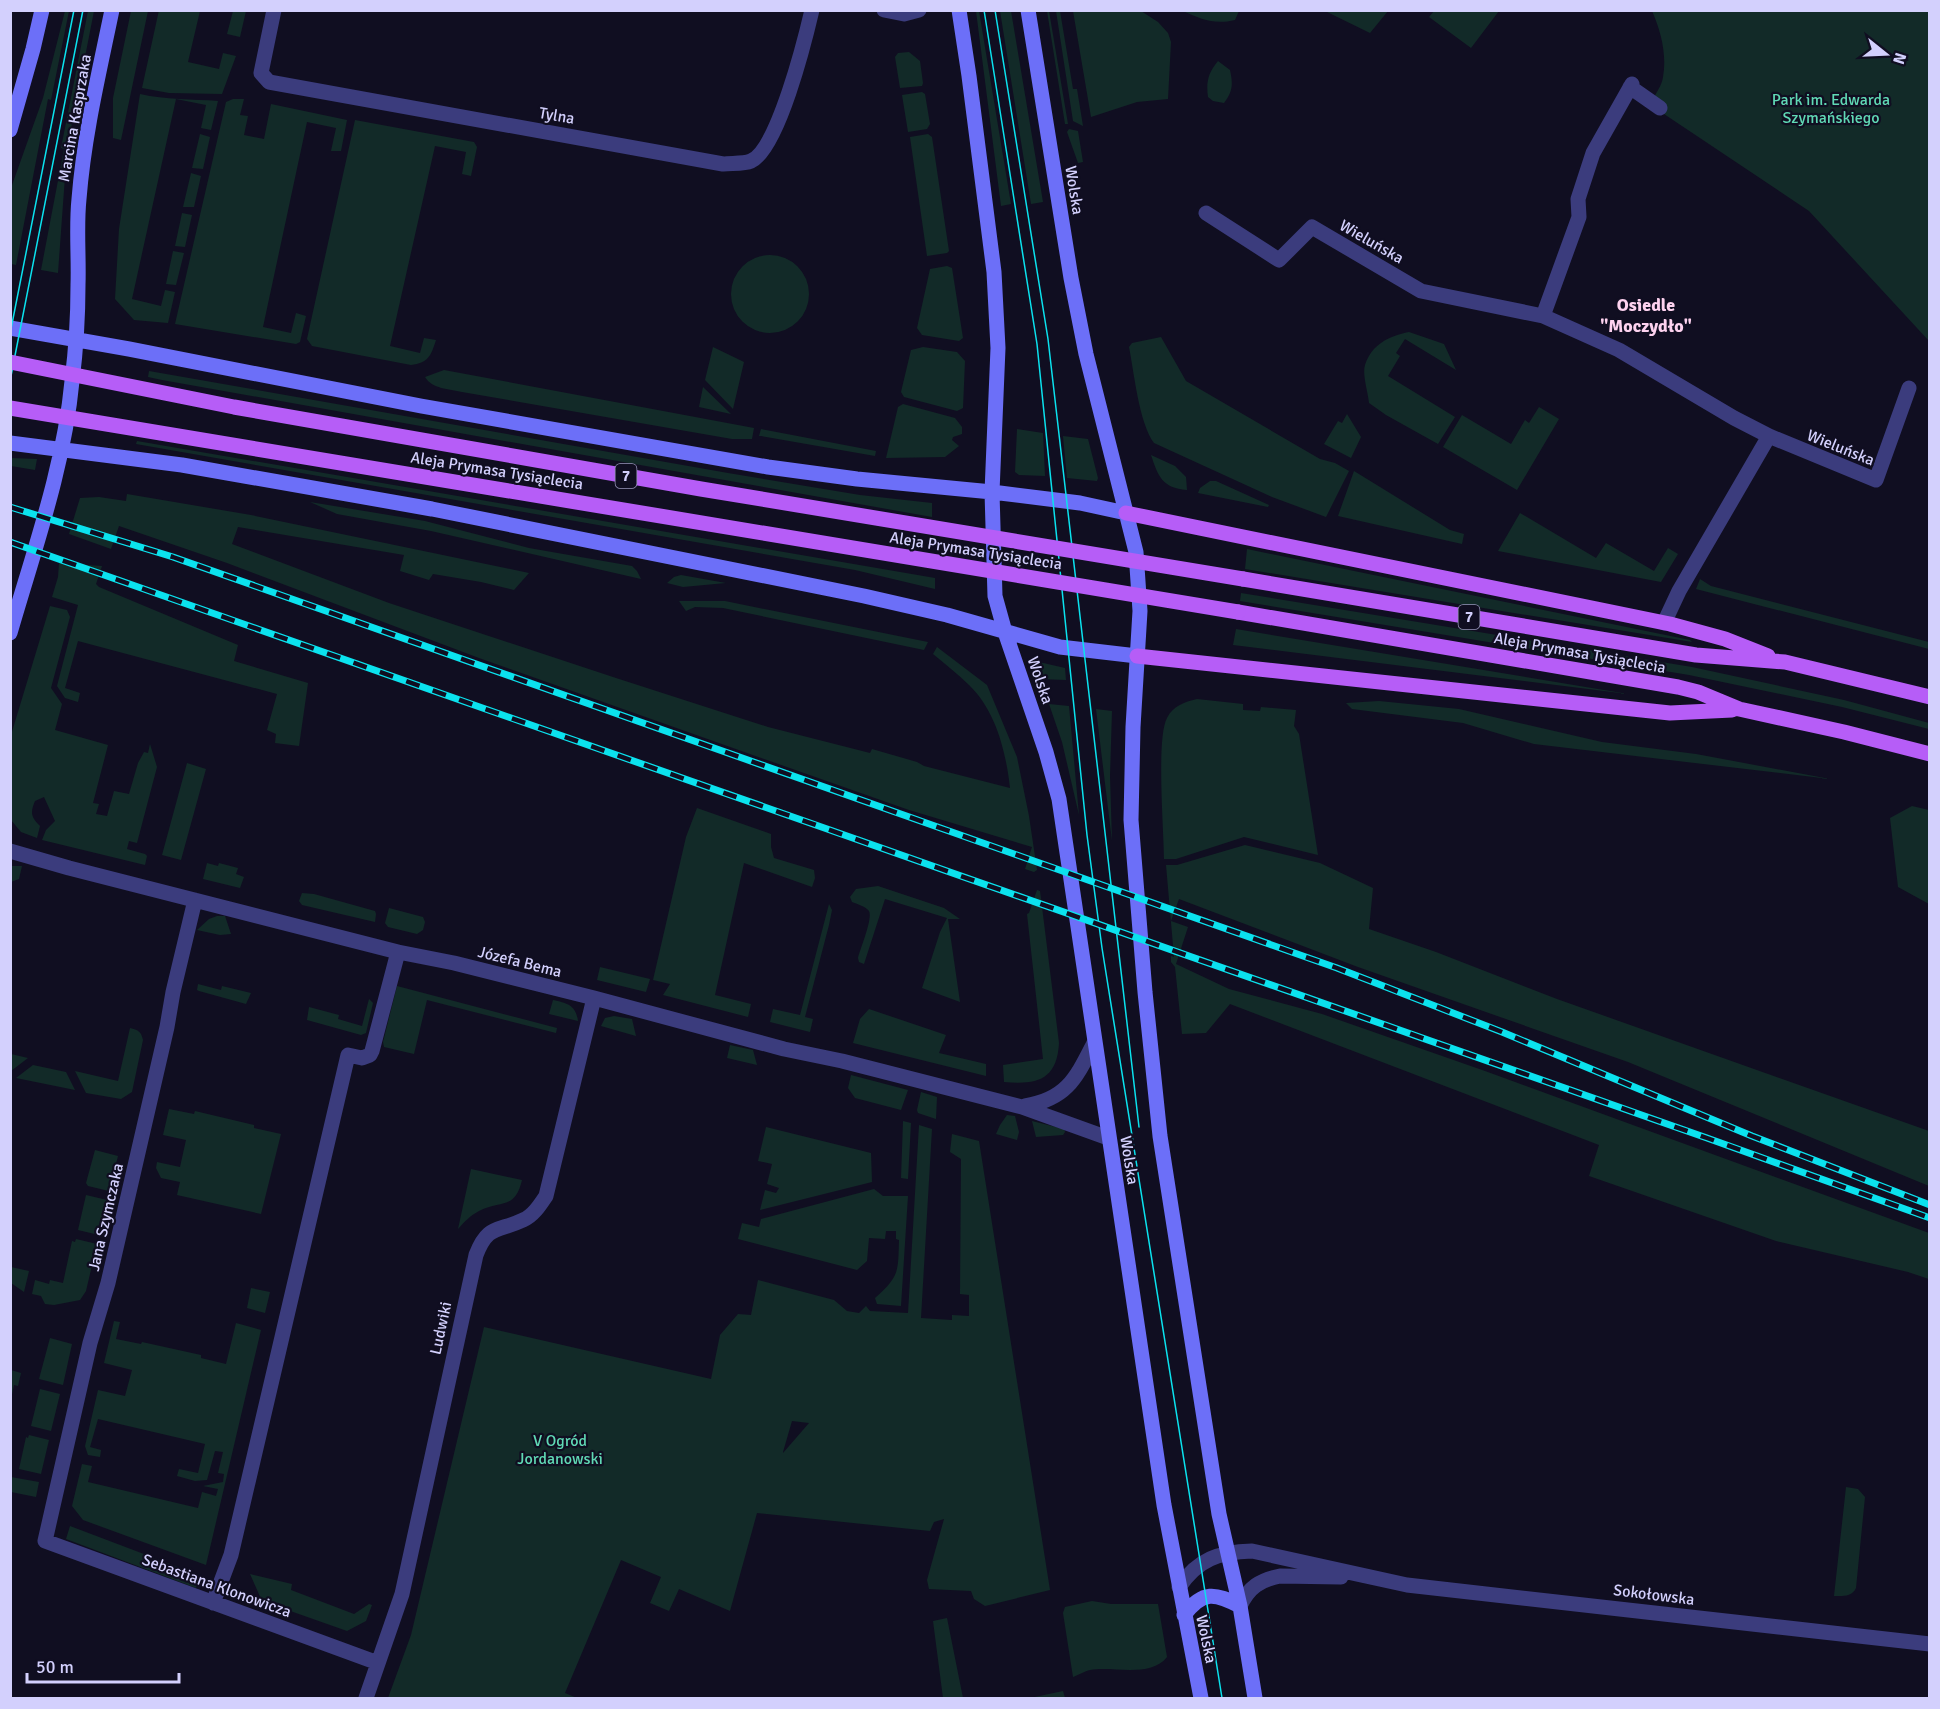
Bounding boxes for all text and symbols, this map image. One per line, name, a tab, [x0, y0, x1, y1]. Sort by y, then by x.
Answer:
north arrow	[1856, 24, 1916, 84]
text: N	[1888, 50, 1911, 67]
street label: Marcina Kasprzaka	[54, 53, 96, 184]
park label: Park im. Edwarda Szymańskiego	[1772, 90, 1890, 128]
street label: Tylna	[537, 103, 576, 129]
street label: Wolska	[1060, 164, 1088, 216]
street label: Wieluńska	[1336, 215, 1407, 268]
district label: Osiedle "Moczydło"	[1600, 294, 1692, 337]
street label: Wieluńska	[1804, 425, 1877, 471]
street label: Aleja Prymasa Tysiąclecia	[409, 447, 584, 494]
road number: 7	[616, 464, 636, 488]
street label: Aleja Prymasa Tysiąclecia	[888, 527, 1063, 574]
road number: 7	[1458, 605, 1480, 629]
street label: Aleja Prymasa Tysiąclecia	[1492, 628, 1667, 678]
street label: Wolska	[1023, 654, 1058, 707]
street label: Józefa Bema	[476, 942, 564, 982]
street label: Wolska	[1115, 1134, 1143, 1186]
street label: Jana Szymczaka	[84, 1161, 128, 1273]
street label: Ludwiki	[426, 1300, 456, 1356]
park label: V Ogród Jordanowski	[517, 1431, 603, 1469]
street label: Sebastiana Klonowicza	[139, 1550, 294, 1622]
street label: Sokołowska	[1612, 1580, 1696, 1610]
street label: Wolska	[1191, 1613, 1221, 1665]
scale bar	[27, 1646, 178, 1684]
text: 50 m	[36, 1656, 74, 1678]

